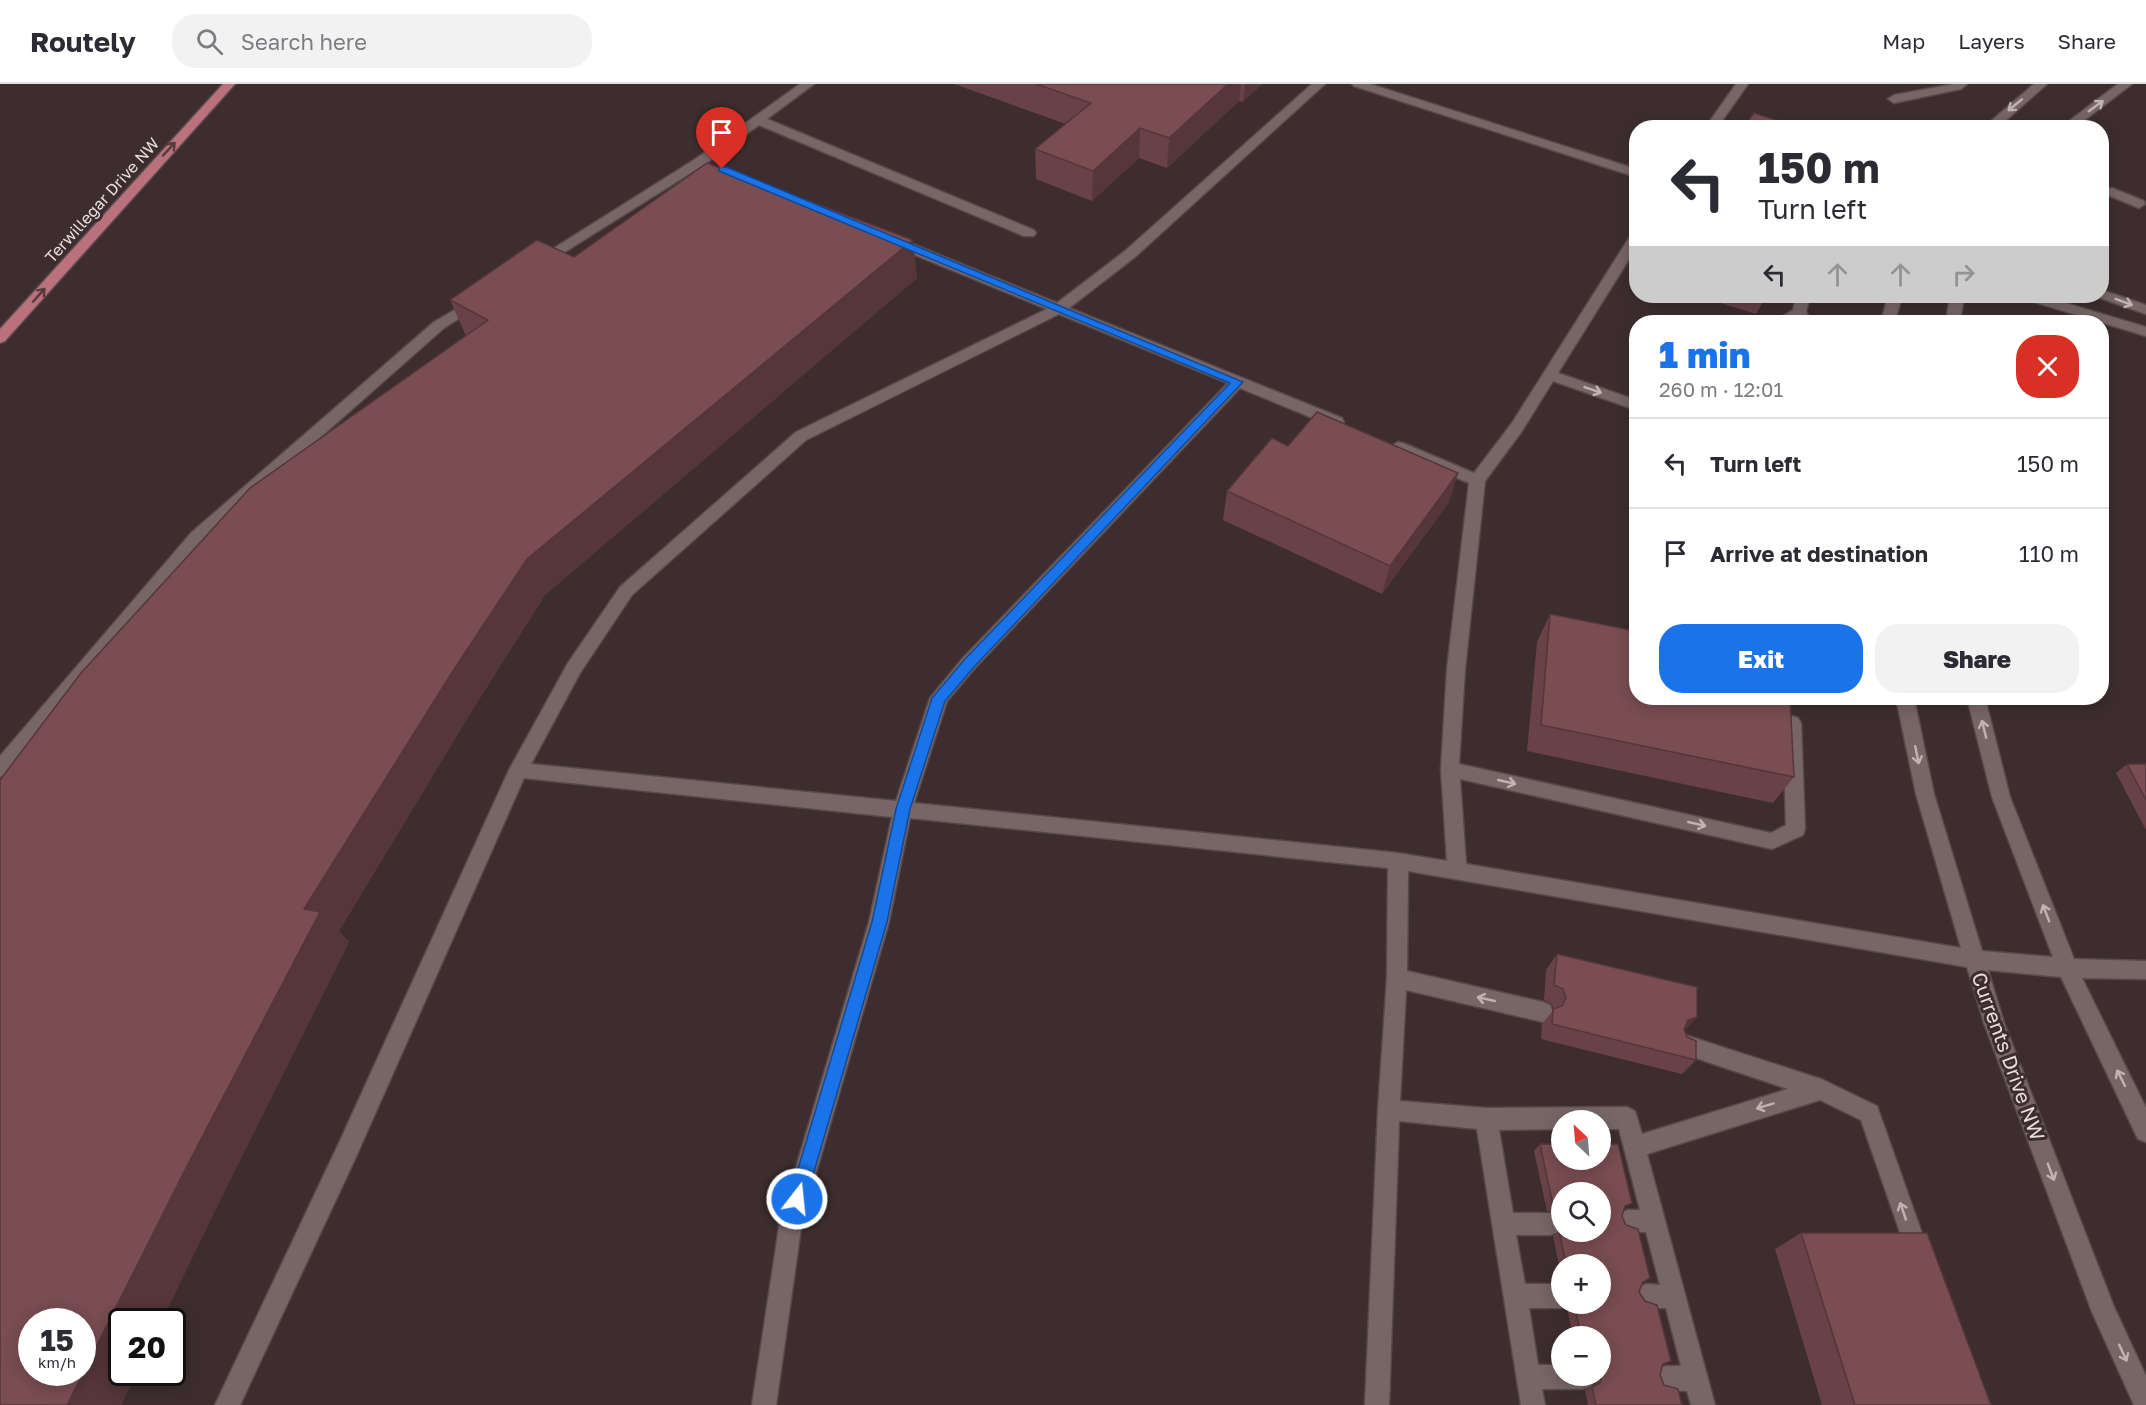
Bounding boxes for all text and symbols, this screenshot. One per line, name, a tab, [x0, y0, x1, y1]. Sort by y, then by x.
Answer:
search box	[172, 14, 592, 68]
text: Routely	[30, 25, 136, 58]
icon: search	[193, 25, 226, 58]
text: Search here	[241, 28, 367, 55]
text: Map	[1882, 28, 1925, 54]
text: Layers	[1958, 28, 2025, 54]
text: Share	[2058, 28, 2116, 54]
one-way arrow	[2007, 99, 2023, 112]
one-way arrow	[2088, 100, 2104, 112]
pin	[696, 107, 747, 169]
icon: arrive	[705, 116, 738, 149]
street label: Terwillegar Drive NW	[41, 133, 163, 267]
one-way arrow	[162, 142, 176, 157]
text: 150 m	[1758, 142, 1880, 192]
icon: left	[1659, 144, 1737, 222]
text: Turn left	[1758, 193, 1867, 225]
icon: left	[1758, 258, 1791, 291]
icon: ahead	[1821, 258, 1854, 291]
icon: ahead	[1884, 258, 1917, 291]
icon: right	[1947, 258, 1980, 291]
one-way arrow	[32, 287, 46, 302]
one-way arrow	[2114, 298, 2133, 309]
text: 1 min	[1659, 333, 1750, 376]
button: close	[2016, 335, 2079, 398]
text: 260 m · 12:01	[1659, 377, 1783, 401]
one-way arrow	[1583, 385, 1602, 396]
icon: left	[1659, 447, 1692, 480]
text: Turn left	[1710, 450, 1801, 477]
text: 150 m	[2017, 450, 2079, 477]
icon: arrive	[1659, 537, 1692, 570]
text: Arrive at destination	[1710, 540, 1928, 567]
text: 110 m	[2019, 540, 2079, 567]
button: Exit	[1659, 624, 1863, 693]
button: Share	[1875, 624, 2079, 693]
one-way arrow	[1977, 720, 1989, 739]
one-way arrow	[1912, 744, 1923, 764]
one-way arrow	[1497, 776, 1516, 788]
one-way arrow	[1687, 819, 1706, 831]
one-way arrow	[2040, 905, 2051, 923]
street label: Currents Drive NW	[1967, 969, 2051, 1143]
one-way arrow	[1477, 992, 1496, 1004]
one-way arrow	[2114, 1070, 2126, 1088]
one-way arrow	[1756, 1101, 1775, 1112]
north arrow	[1551, 1110, 1611, 1170]
map controls	[1551, 1110, 1611, 1386]
one-way arrow	[2046, 1162, 2057, 1180]
position arrow	[765, 1167, 829, 1231]
button: search	[1551, 1182, 1611, 1242]
one-way arrow	[1897, 1202, 1908, 1221]
button: +	[1551, 1254, 1611, 1314]
speed limit sign: 20	[108, 1308, 186, 1386]
text: 15	[40, 1322, 74, 1358]
button: −	[1551, 1326, 1611, 1386]
one-way arrow	[2117, 1343, 2129, 1361]
text: km/h	[38, 1353, 76, 1371]

